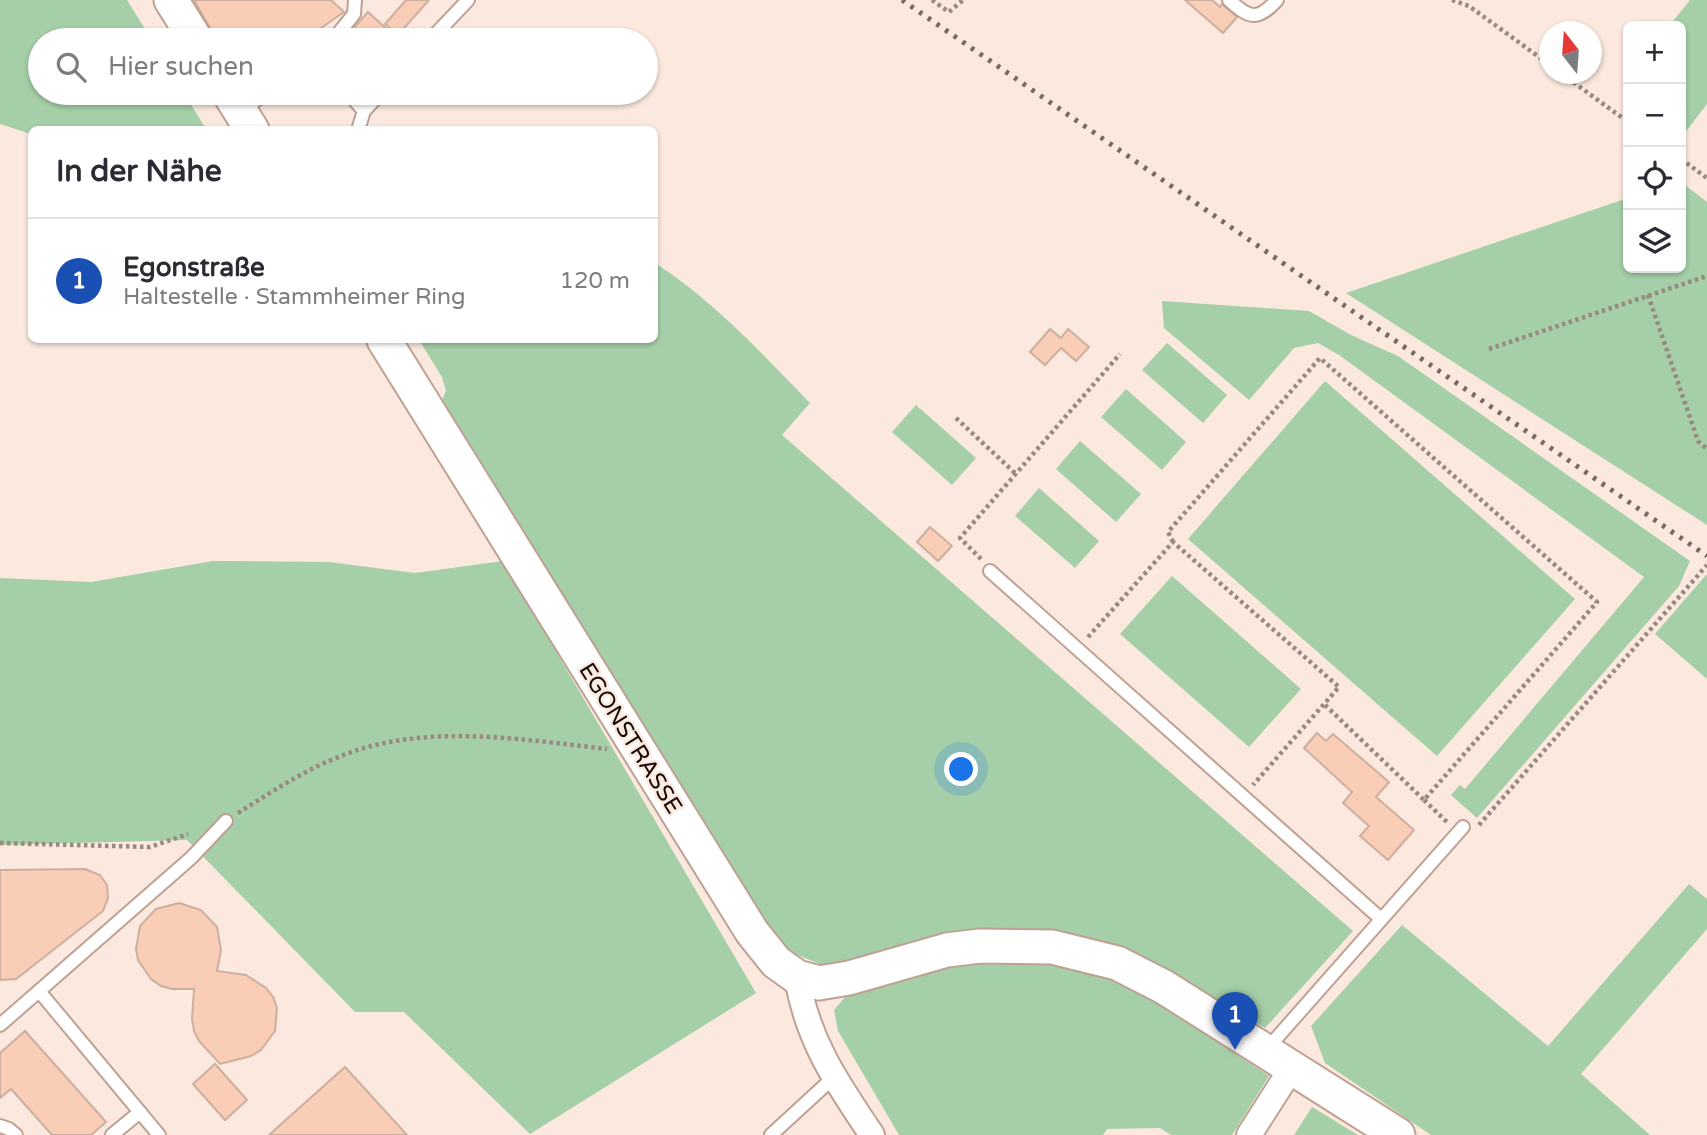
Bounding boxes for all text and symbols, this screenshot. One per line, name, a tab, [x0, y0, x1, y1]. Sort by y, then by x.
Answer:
north arrow	[1539, 21, 1602, 84]
map controls	[1623, 21, 1686, 273]
button: +	[1623, 21, 1686, 84]
search box	[28, 28, 658, 105]
icon: search	[52, 48, 90, 86]
text: Hier suchen	[108, 51, 254, 82]
button: −	[1623, 84, 1686, 147]
button: locate	[1623, 147, 1686, 210]
text: In der Nähe	[56, 153, 222, 190]
button: layers	[1623, 210, 1686, 273]
text: Egonstraße	[123, 252, 265, 283]
text: 1	[72, 267, 86, 295]
text: 120 m	[560, 267, 630, 295]
text: Haltestelle · Stammheimer Ring	[123, 283, 466, 311]
street label: EGONSTRASSE	[572, 658, 688, 819]
your location	[944, 752, 978, 786]
pin: 1	[1212, 992, 1258, 1050]

